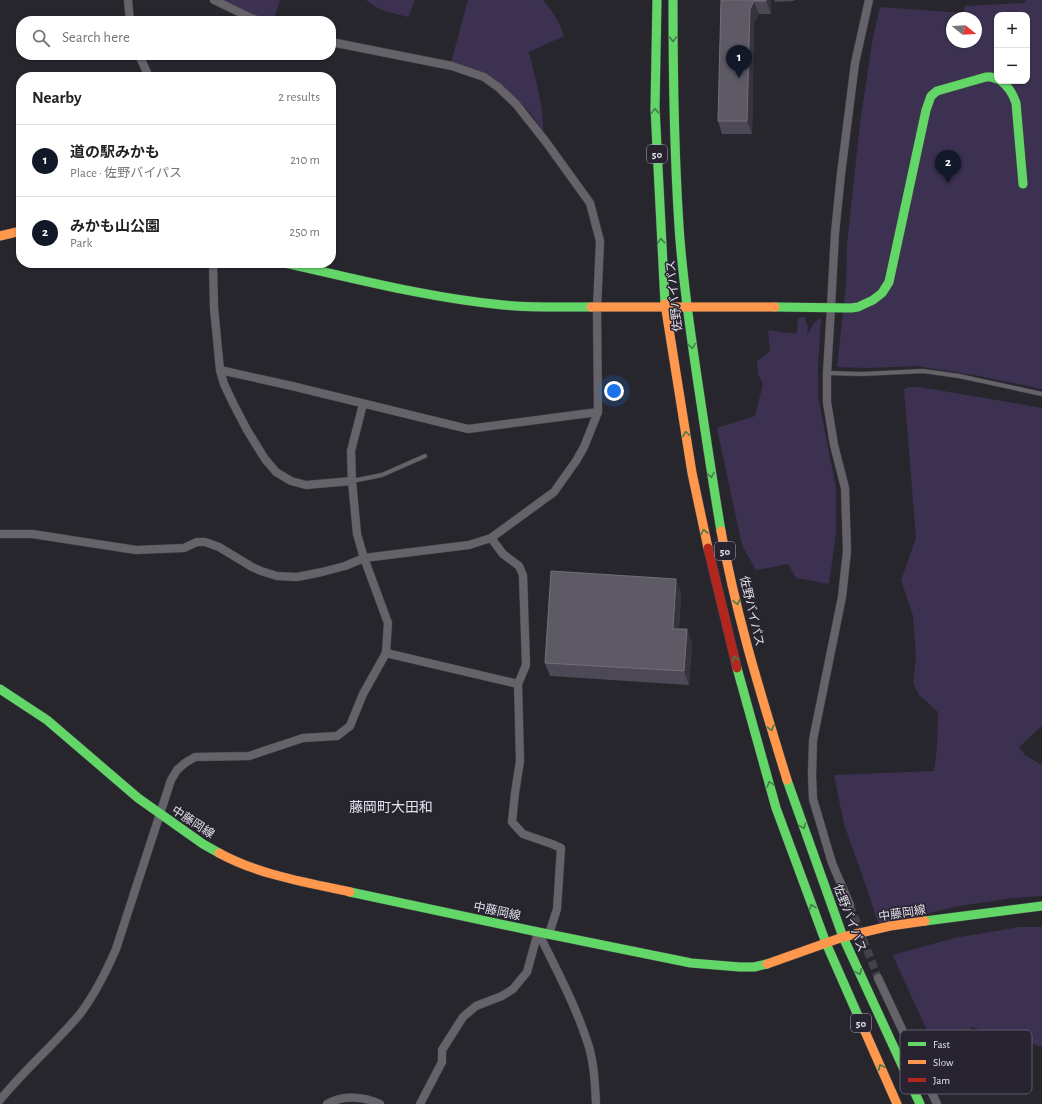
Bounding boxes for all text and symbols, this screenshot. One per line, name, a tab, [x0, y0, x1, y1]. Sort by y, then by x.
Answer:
north arrow	[946, 12, 982, 48]
map controls	[994, 12, 1030, 84]
button: +	[994, 12, 1030, 48]
search box	[16, 16, 336, 60]
icon: search	[30, 27, 52, 49]
text: Search here	[62, 30, 130, 45]
one-way arrow	[669, 36, 677, 42]
pin: 1	[726, 45, 752, 78]
button: −	[994, 48, 1030, 84]
text: Nearby	[32, 89, 82, 106]
text: 2 results	[278, 91, 320, 104]
one-way arrow	[651, 108, 659, 114]
text: 道の駅みかも	[70, 145, 160, 160]
road number: 50	[647, 145, 667, 163]
pin: 2	[935, 150, 961, 183]
text: 1	[43, 154, 47, 167]
text: 210 m	[290, 154, 320, 167]
text: Place · 佐野バイパス	[70, 167, 182, 180]
text: みかも山公園	[70, 219, 160, 234]
text: 2	[42, 226, 48, 239]
text: 250 m	[289, 226, 320, 239]
text: Park	[70, 237, 92, 250]
one-way arrow	[657, 238, 666, 244]
street label: 佐野バイパス	[663, 260, 684, 332]
one-way arrow	[687, 343, 696, 349]
your location	[604, 381, 624, 401]
one-way arrow	[682, 431, 691, 437]
one-way arrow	[706, 472, 715, 478]
one-way arrow	[701, 529, 709, 536]
road number: 50	[715, 542, 735, 560]
street label: 佐野バイパス	[738, 574, 767, 647]
one-way arrow	[732, 598, 741, 605]
one-way arrow	[731, 656, 739, 662]
one-way arrow	[766, 724, 775, 731]
one-way arrow	[766, 781, 775, 788]
district label: 藤岡町大田和	[349, 800, 433, 815]
street label: 中藤岡線	[170, 803, 217, 840]
one-way arrow	[798, 822, 807, 829]
street label: 佐野バイパス	[832, 882, 869, 954]
street label: 中藤岡線	[472, 899, 522, 922]
street label: 中藤岡線	[877, 902, 927, 923]
one-way arrow	[809, 903, 817, 910]
one-way arrow	[855, 969, 863, 976]
road number: 50	[851, 1014, 871, 1032]
legend	[900, 1030, 1032, 1094]
text: Fast	[933, 1039, 951, 1050]
text: Slow	[933, 1057, 954, 1068]
one-way arrow	[878, 1064, 886, 1072]
text: Jam	[933, 1075, 950, 1086]

